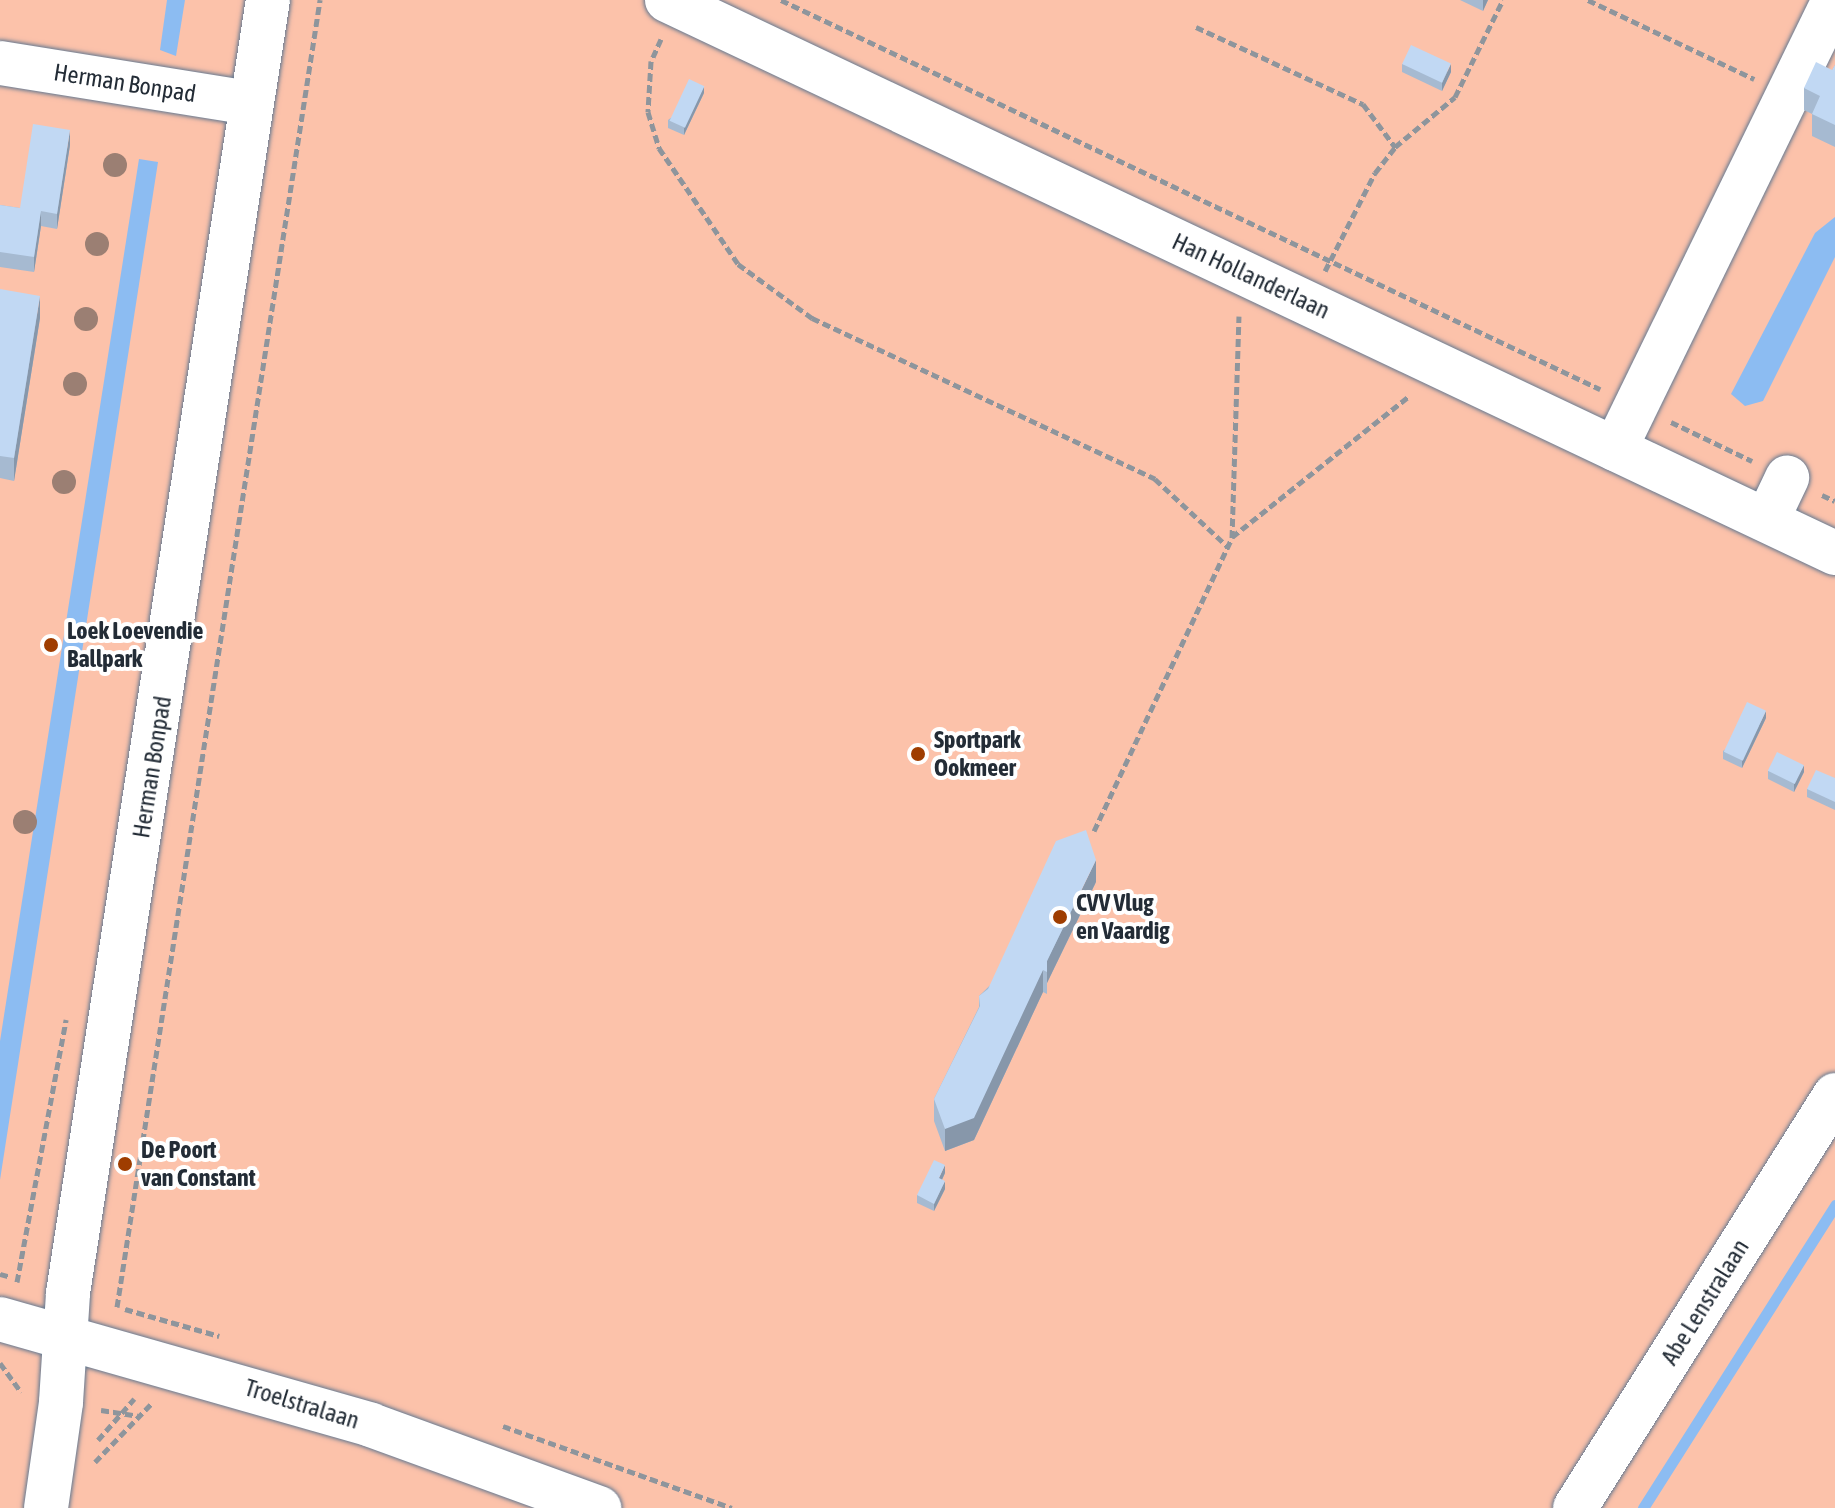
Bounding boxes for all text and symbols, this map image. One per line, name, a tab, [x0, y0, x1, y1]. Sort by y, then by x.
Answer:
street label: Herman Bonpad	[52, 58, 198, 108]
street label: Han Hollanderlaan	[1168, 227, 1334, 325]
place label: Loek Loevendie Ballpark	[67, 617, 204, 673]
marker: Loek Loevendie Ballpark	[42, 636, 60, 654]
street label: Herman Bonpad	[127, 694, 177, 840]
place label: Sportpark Ookmeer	[934, 726, 1021, 782]
marker: Sportpark Ookmeer	[909, 745, 927, 763]
place label: CVV Vlug en Vaardig	[1076, 889, 1169, 945]
marker: CVV Vlug en Vaardig	[1051, 908, 1069, 926]
place label: De Poort van Constant	[141, 1136, 256, 1192]
marker: De Poort van Constant	[116, 1155, 134, 1173]
street label: Abe Lenstralaan	[1655, 1234, 1755, 1370]
street label: Troelstralaan	[241, 1373, 363, 1435]

